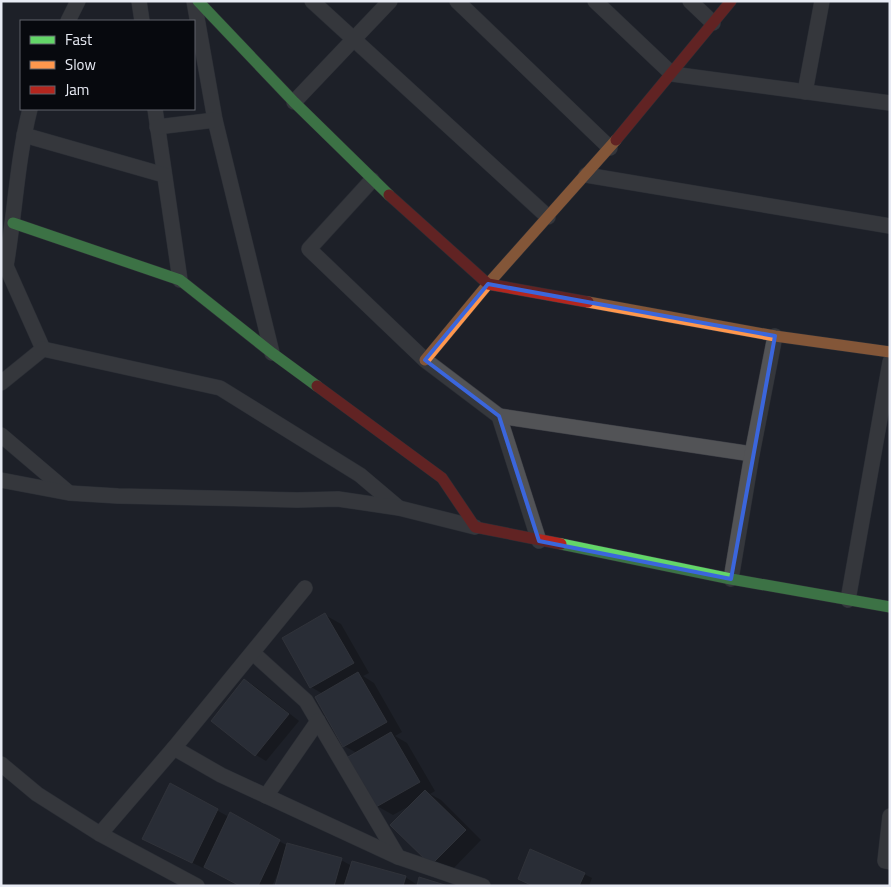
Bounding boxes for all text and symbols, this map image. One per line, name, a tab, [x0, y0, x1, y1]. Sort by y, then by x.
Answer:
legend	[20, 20, 195, 110]
text: Fast	[65, 28, 93, 51]
text: Slow	[65, 53, 96, 76]
text: Jam	[65, 78, 89, 101]

